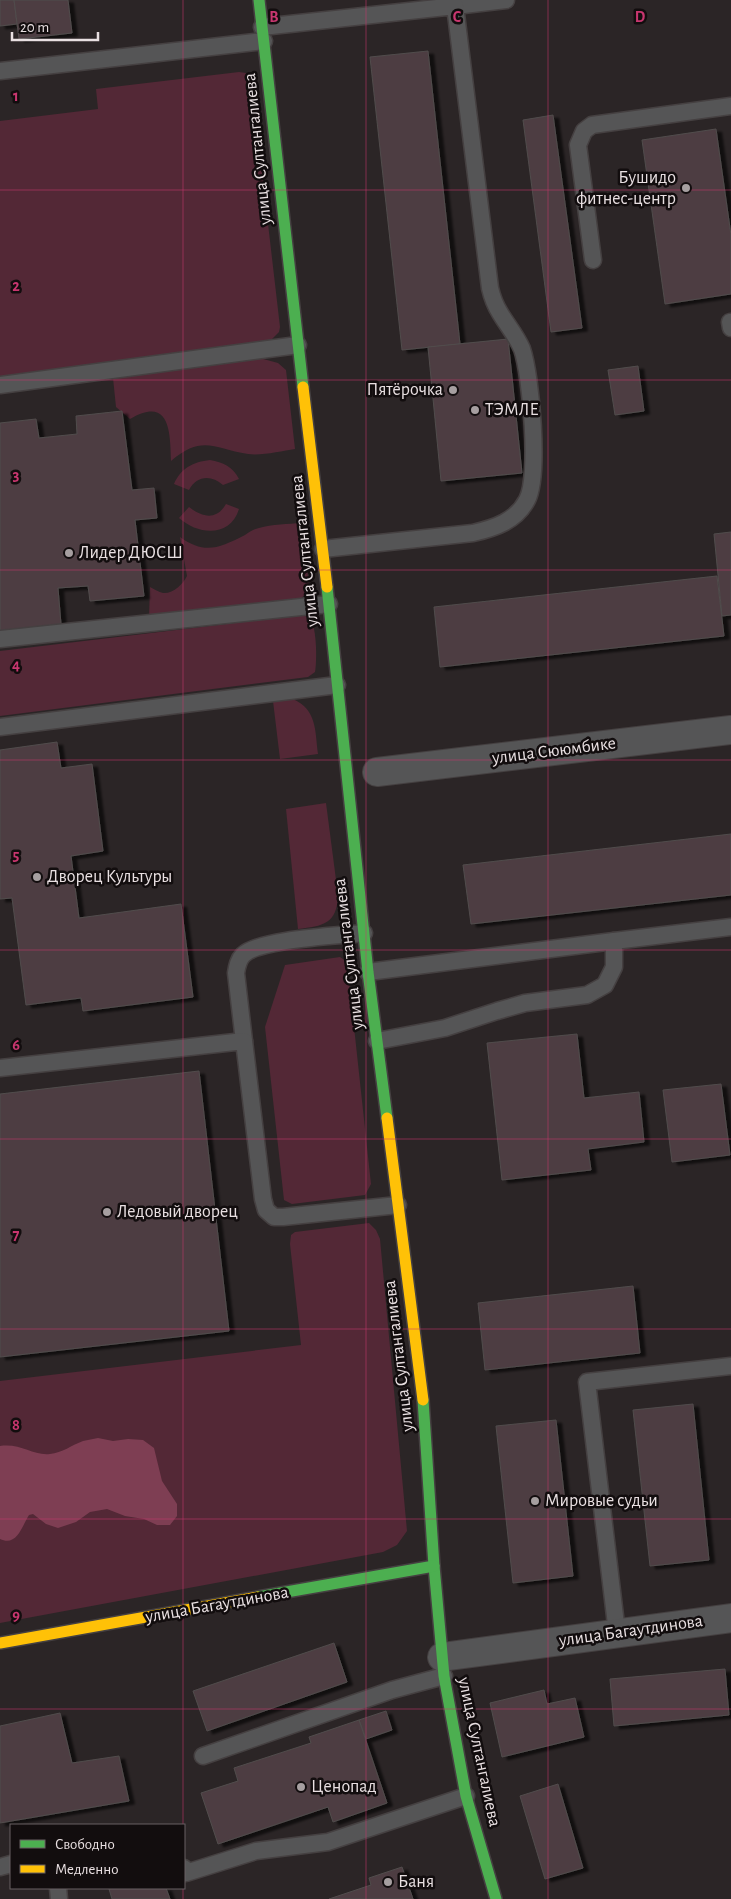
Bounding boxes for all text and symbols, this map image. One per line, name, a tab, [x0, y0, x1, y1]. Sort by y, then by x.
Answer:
text: B	[269, 9, 279, 25]
text: C	[453, 9, 462, 25]
text: D	[635, 9, 646, 25]
scale bar	[12, 10, 99, 42]
text: 20 m	[20, 20, 49, 35]
street label: улица Султангалиева	[241, 72, 275, 227]
text: 1	[13, 88, 19, 104]
place label: Бушидо фитнес-центр	[576, 169, 676, 208]
marker: Бушидо фитнес-центр	[680, 182, 692, 194]
text: 2	[12, 278, 20, 294]
place label: Пятёрочка	[366, 381, 443, 399]
marker: Пятёрочка	[447, 384, 459, 396]
place label: ТЭМЛЕ	[485, 401, 539, 419]
marker: ТЭМЛЕ	[469, 404, 481, 416]
text: 3	[13, 467, 20, 483]
street label: улица Султангалиева	[288, 474, 322, 629]
place label: Лидер ДЮСШ	[79, 544, 183, 562]
marker: Лидер ДЮСШ	[63, 547, 75, 559]
text: 4	[12, 657, 20, 673]
street label: улица Сююмбике	[490, 733, 617, 768]
text: 5	[13, 847, 20, 863]
place label: Дворец Культуры	[47, 868, 172, 886]
marker: Дворец Культуры	[31, 871, 43, 883]
street label: улица Султангалиева	[331, 877, 367, 1032]
text: 6	[12, 1037, 20, 1053]
place label: Ледовый дворец	[117, 1203, 238, 1221]
marker: Ледовый дворец	[101, 1206, 113, 1218]
text: 7	[13, 1227, 20, 1243]
street label: улица Султангалиева	[381, 1279, 417, 1434]
text: 8	[12, 1417, 20, 1433]
place label: Мировые судьи	[545, 1492, 658, 1510]
marker: Мировые судьи	[529, 1495, 541, 1507]
street label: улица Багаутдинова	[143, 1584, 290, 1627]
text: 9	[12, 1607, 20, 1623]
street label: улица Багаутдинова	[557, 1612, 704, 1650]
street label: улица Султангалиева	[454, 1675, 504, 1828]
place label: Ценопад	[311, 1778, 377, 1796]
marker: Ценопад	[295, 1781, 307, 1793]
legend	[10, 1824, 185, 1889]
text: Свободно	[55, 1837, 115, 1852]
text: Медленно	[55, 1862, 119, 1877]
place label: Баня	[398, 1873, 434, 1891]
marker: Баня	[382, 1876, 394, 1888]

